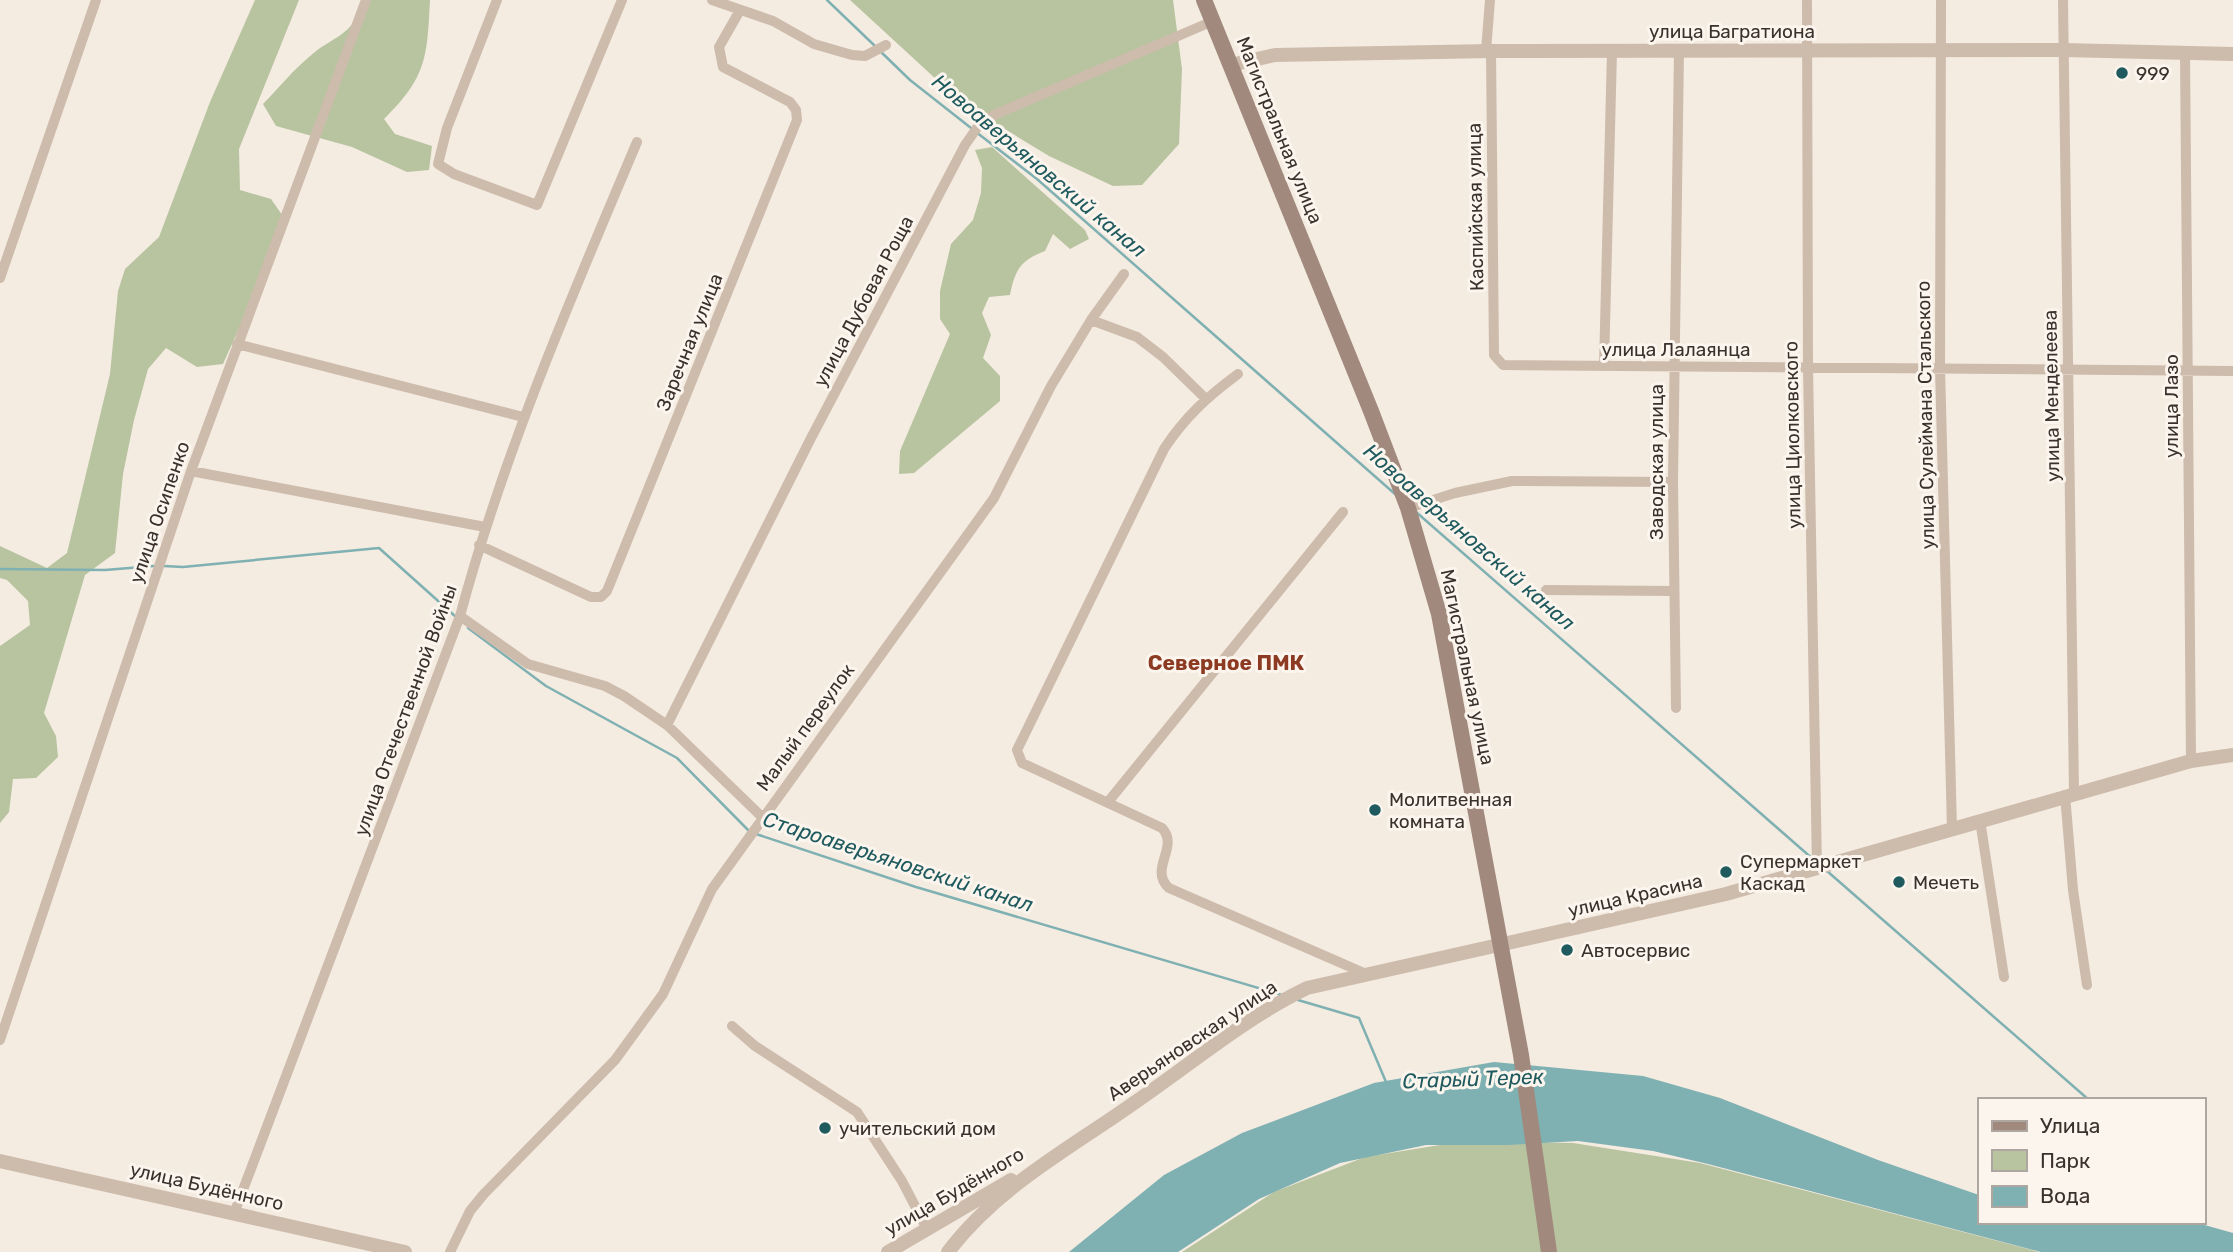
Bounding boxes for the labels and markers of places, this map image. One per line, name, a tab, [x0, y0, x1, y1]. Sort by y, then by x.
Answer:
place label: 999	[2136, 62, 2170, 85]
marker: 999	[2114, 65, 2130, 81]
place label: Молитвенная комната	[1389, 788, 1512, 833]
marker: Молитвенная комната	[1367, 802, 1383, 818]
place label: Супермаркет Каскад	[1740, 850, 1861, 895]
marker: Супермаркет Каскад	[1718, 864, 1734, 880]
place label: Мечеть	[1913, 871, 1980, 894]
marker: Мечеть	[1891, 874, 1907, 890]
place label: Автосервис	[1581, 939, 1690, 962]
marker: Автосервис	[1559, 942, 1575, 958]
place label: учительский дом	[839, 1117, 996, 1140]
marker: учительский дом	[817, 1120, 833, 1136]

